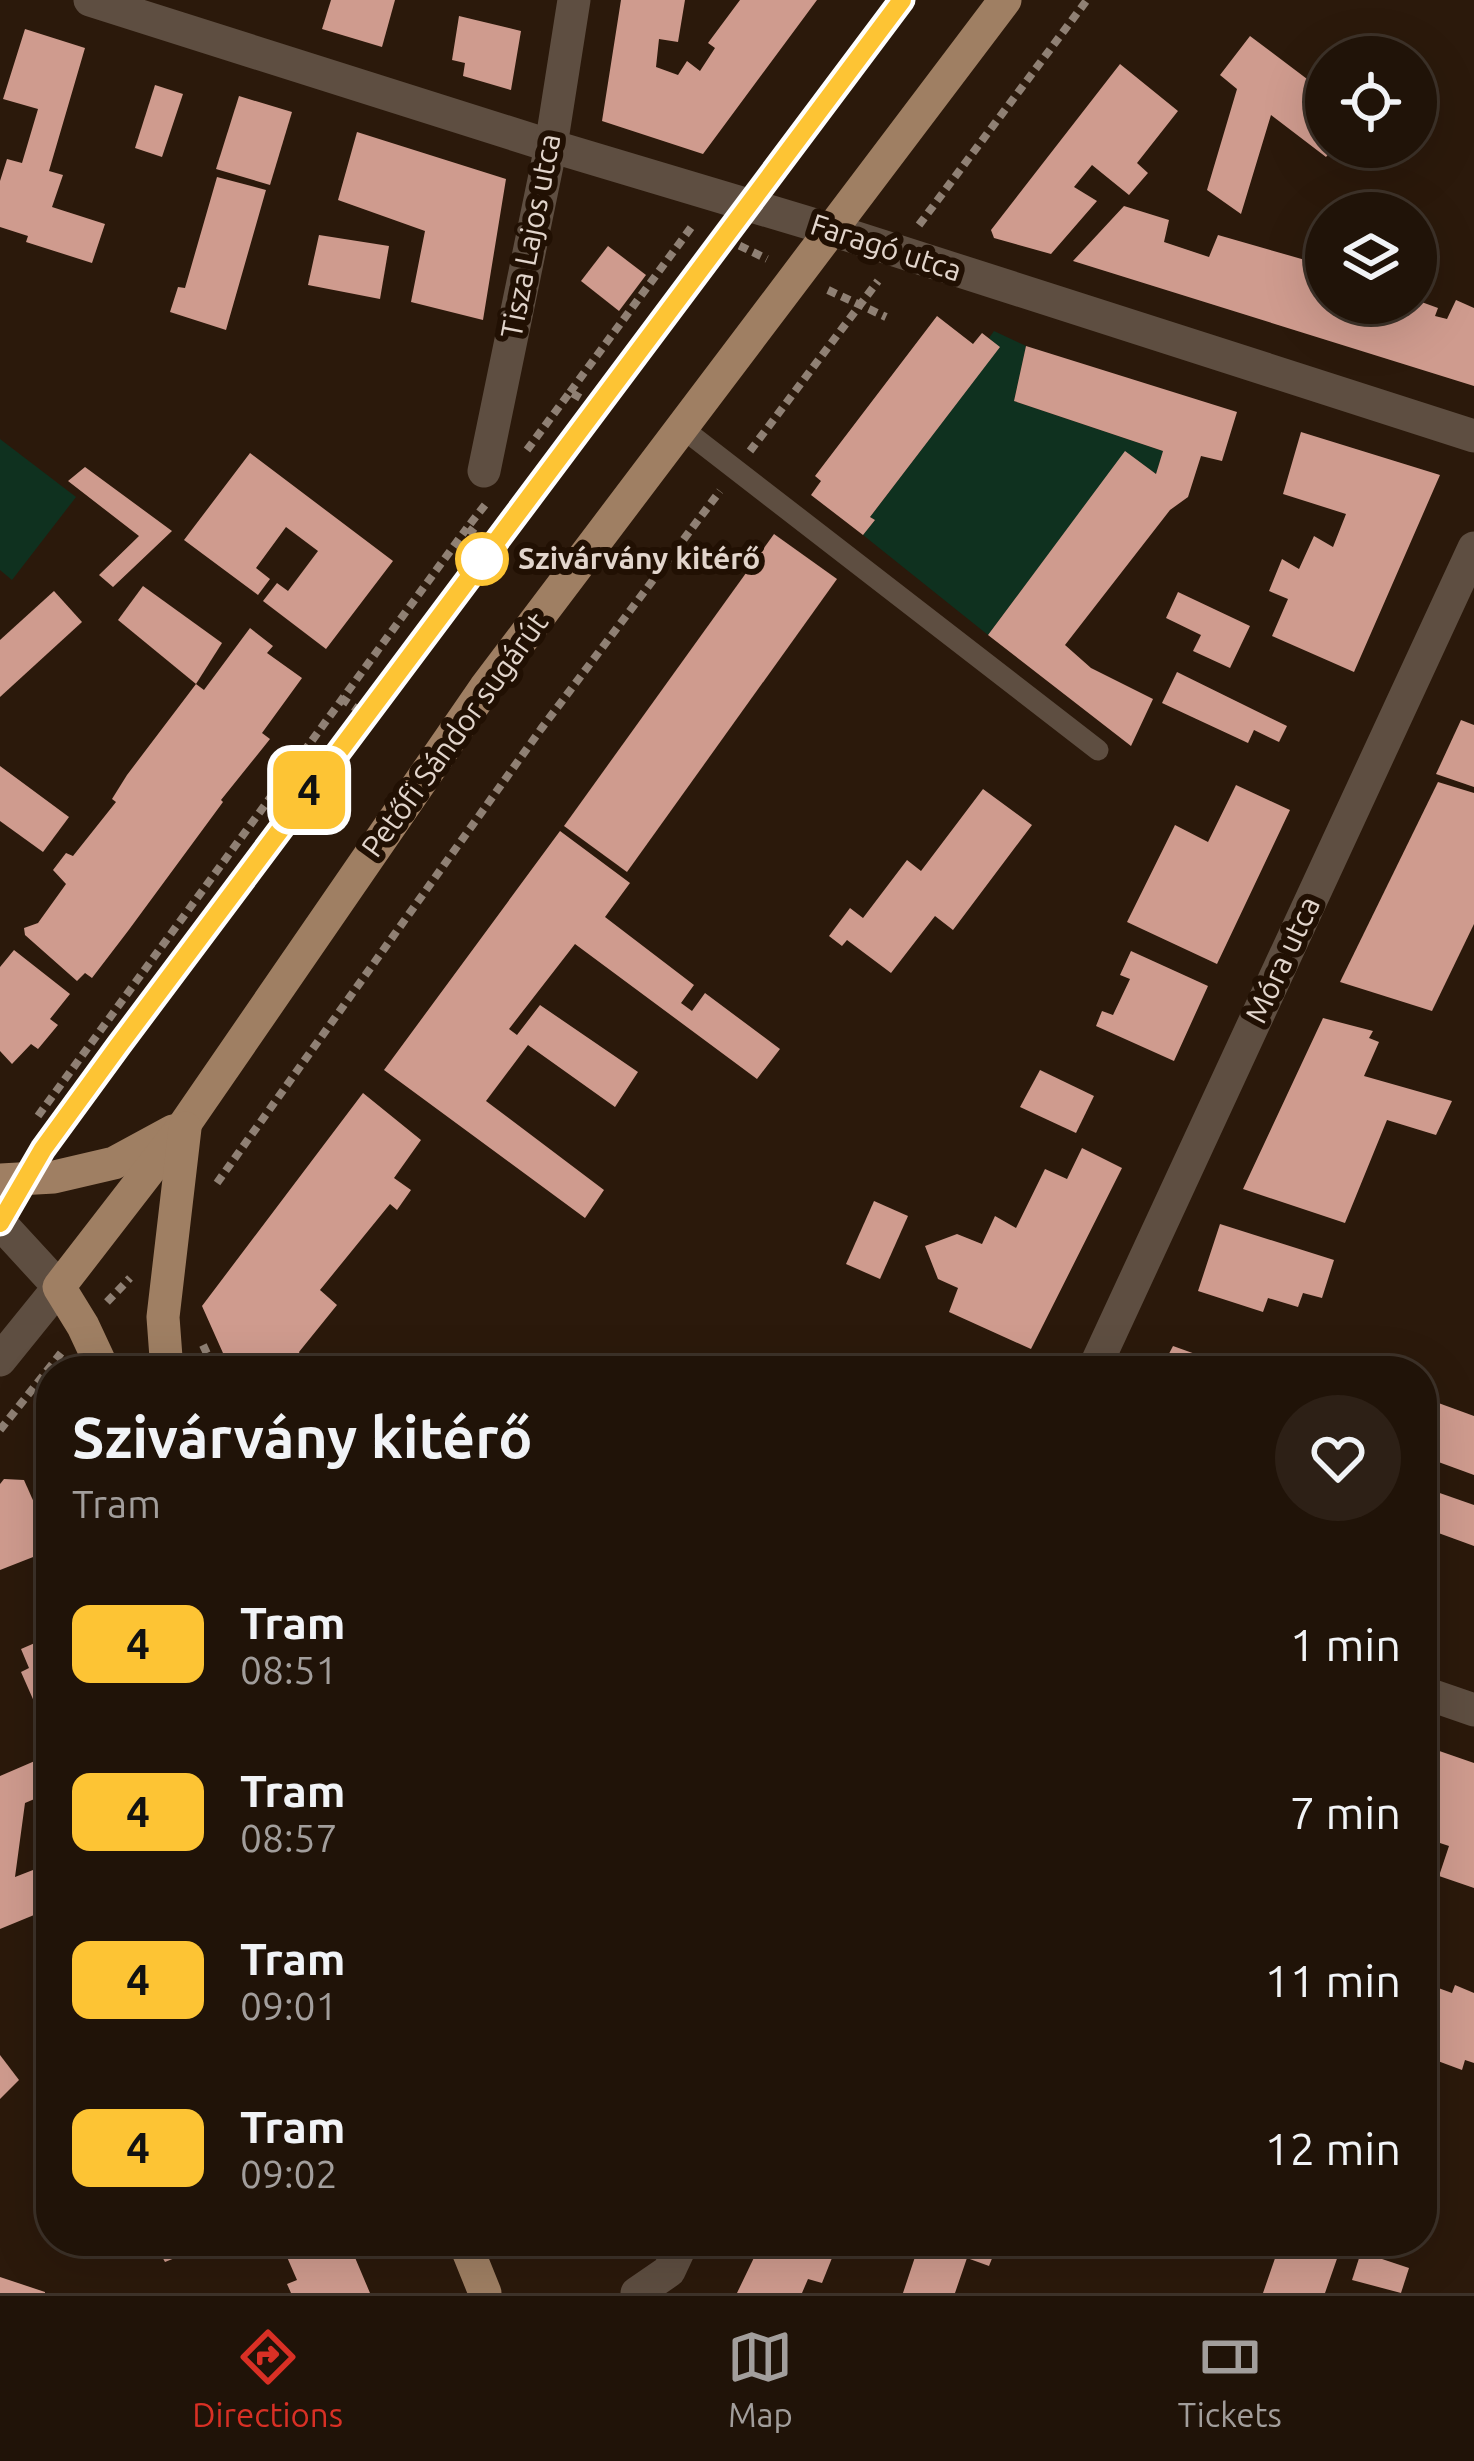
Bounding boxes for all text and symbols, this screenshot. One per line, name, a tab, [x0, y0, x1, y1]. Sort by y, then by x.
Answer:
map controls	[1305, 36, 1437, 324]
button: locate	[1305, 36, 1437, 168]
street label: Tisza Lajos utca	[494, 131, 566, 341]
button: layers	[1305, 192, 1437, 324]
street label: Faragó utca	[807, 207, 966, 287]
marker: Szivárvány kitérő	[457, 534, 507, 584]
place label: Szivárvány kitérő	[518, 541, 760, 575]
street label: Petőfi Sándor sugárút	[354, 606, 554, 863]
line badge: 4	[270, 751, 348, 829]
text: 4	[297, 766, 321, 813]
street label: Móra utca	[1238, 891, 1326, 1028]
button: heart	[1275, 1395, 1401, 1521]
text: Szivárvány kitérő	[72, 1405, 532, 1469]
text: Tram	[72, 1482, 161, 1525]
text: Tram	[240, 1597, 346, 1648]
text: 1 min	[1290, 1619, 1401, 1670]
text: 4	[126, 1620, 150, 1667]
text: 08:51	[240, 1648, 338, 1691]
text: Tram	[240, 1765, 346, 1816]
text: 7 min	[1290, 1787, 1401, 1838]
text: 4	[126, 1788, 150, 1835]
text: 08:57	[240, 1816, 338, 1859]
text: Tram	[240, 1933, 346, 1984]
text: 11 min	[1264, 1955, 1401, 2006]
text: 4	[126, 1956, 150, 2003]
text: 09:01	[240, 1984, 338, 2027]
text: Tram	[240, 2101, 346, 2152]
text: 12 min	[1264, 2123, 1401, 2174]
text: 4	[126, 2124, 150, 2171]
text: 09:02	[240, 2152, 338, 2195]
tab: Directions	[192, 2324, 343, 2433]
tab: Map	[727, 2324, 793, 2433]
tab: Tickets	[1178, 2324, 1282, 2433]

